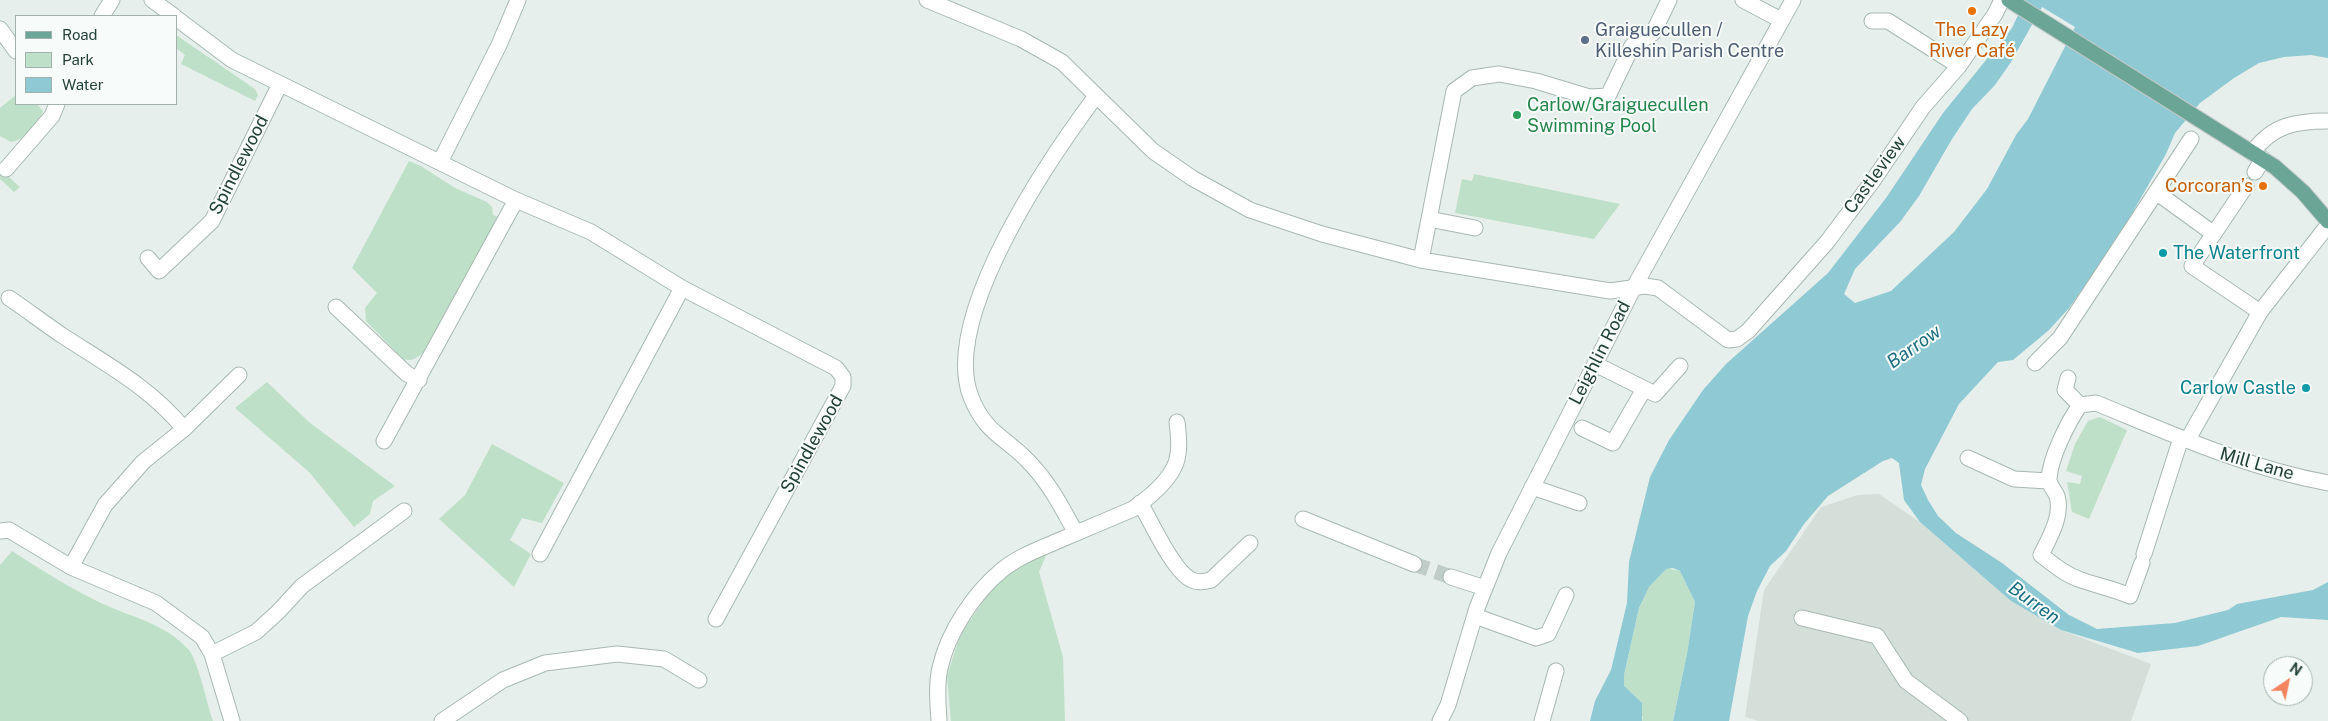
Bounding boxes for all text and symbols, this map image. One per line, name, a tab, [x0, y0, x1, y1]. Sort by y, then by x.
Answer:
marker: The Lazy River Café	[1966, 5, 1978, 17]
legend	[15, 15, 178, 105]
place label: Graiguecullen / Killeshin Parish Centre	[1595, 19, 1784, 62]
place label: The Lazy River Café	[1929, 19, 2015, 62]
text: Road	[62, 26, 98, 43]
marker: Graiguecullen / Killeshin Parish Centre	[1579, 34, 1591, 46]
text: Park	[62, 51, 94, 68]
text: Water	[62, 76, 104, 93]
place label: Carlow/Graiguecullen Swimming Pool	[1527, 94, 1709, 136]
marker: Carlow/Graiguecullen Swimming Pool	[1511, 109, 1523, 121]
street label: Spindlewood	[205, 112, 273, 218]
street label: Castleview	[1840, 132, 1910, 218]
place label: Corcoran’s	[2165, 175, 2253, 197]
marker: Corcoran’s	[2257, 180, 2269, 192]
place label: The Waterfront	[2173, 242, 2300, 264]
marker: The Waterfront	[2157, 247, 2169, 259]
street label: Leighlin Road	[1565, 298, 1635, 408]
water label: Barrow	[1883, 320, 1945, 374]
place label: Carlow Castle	[2180, 377, 2296, 399]
marker: Carlow Castle	[2300, 382, 2312, 394]
street label: Spindlewood	[776, 391, 848, 497]
street label: Mill Lane	[2217, 443, 2297, 485]
water label: Burren	[2004, 577, 2064, 629]
north arrow	[2263, 656, 2313, 706]
text: N	[2287, 660, 2305, 679]

